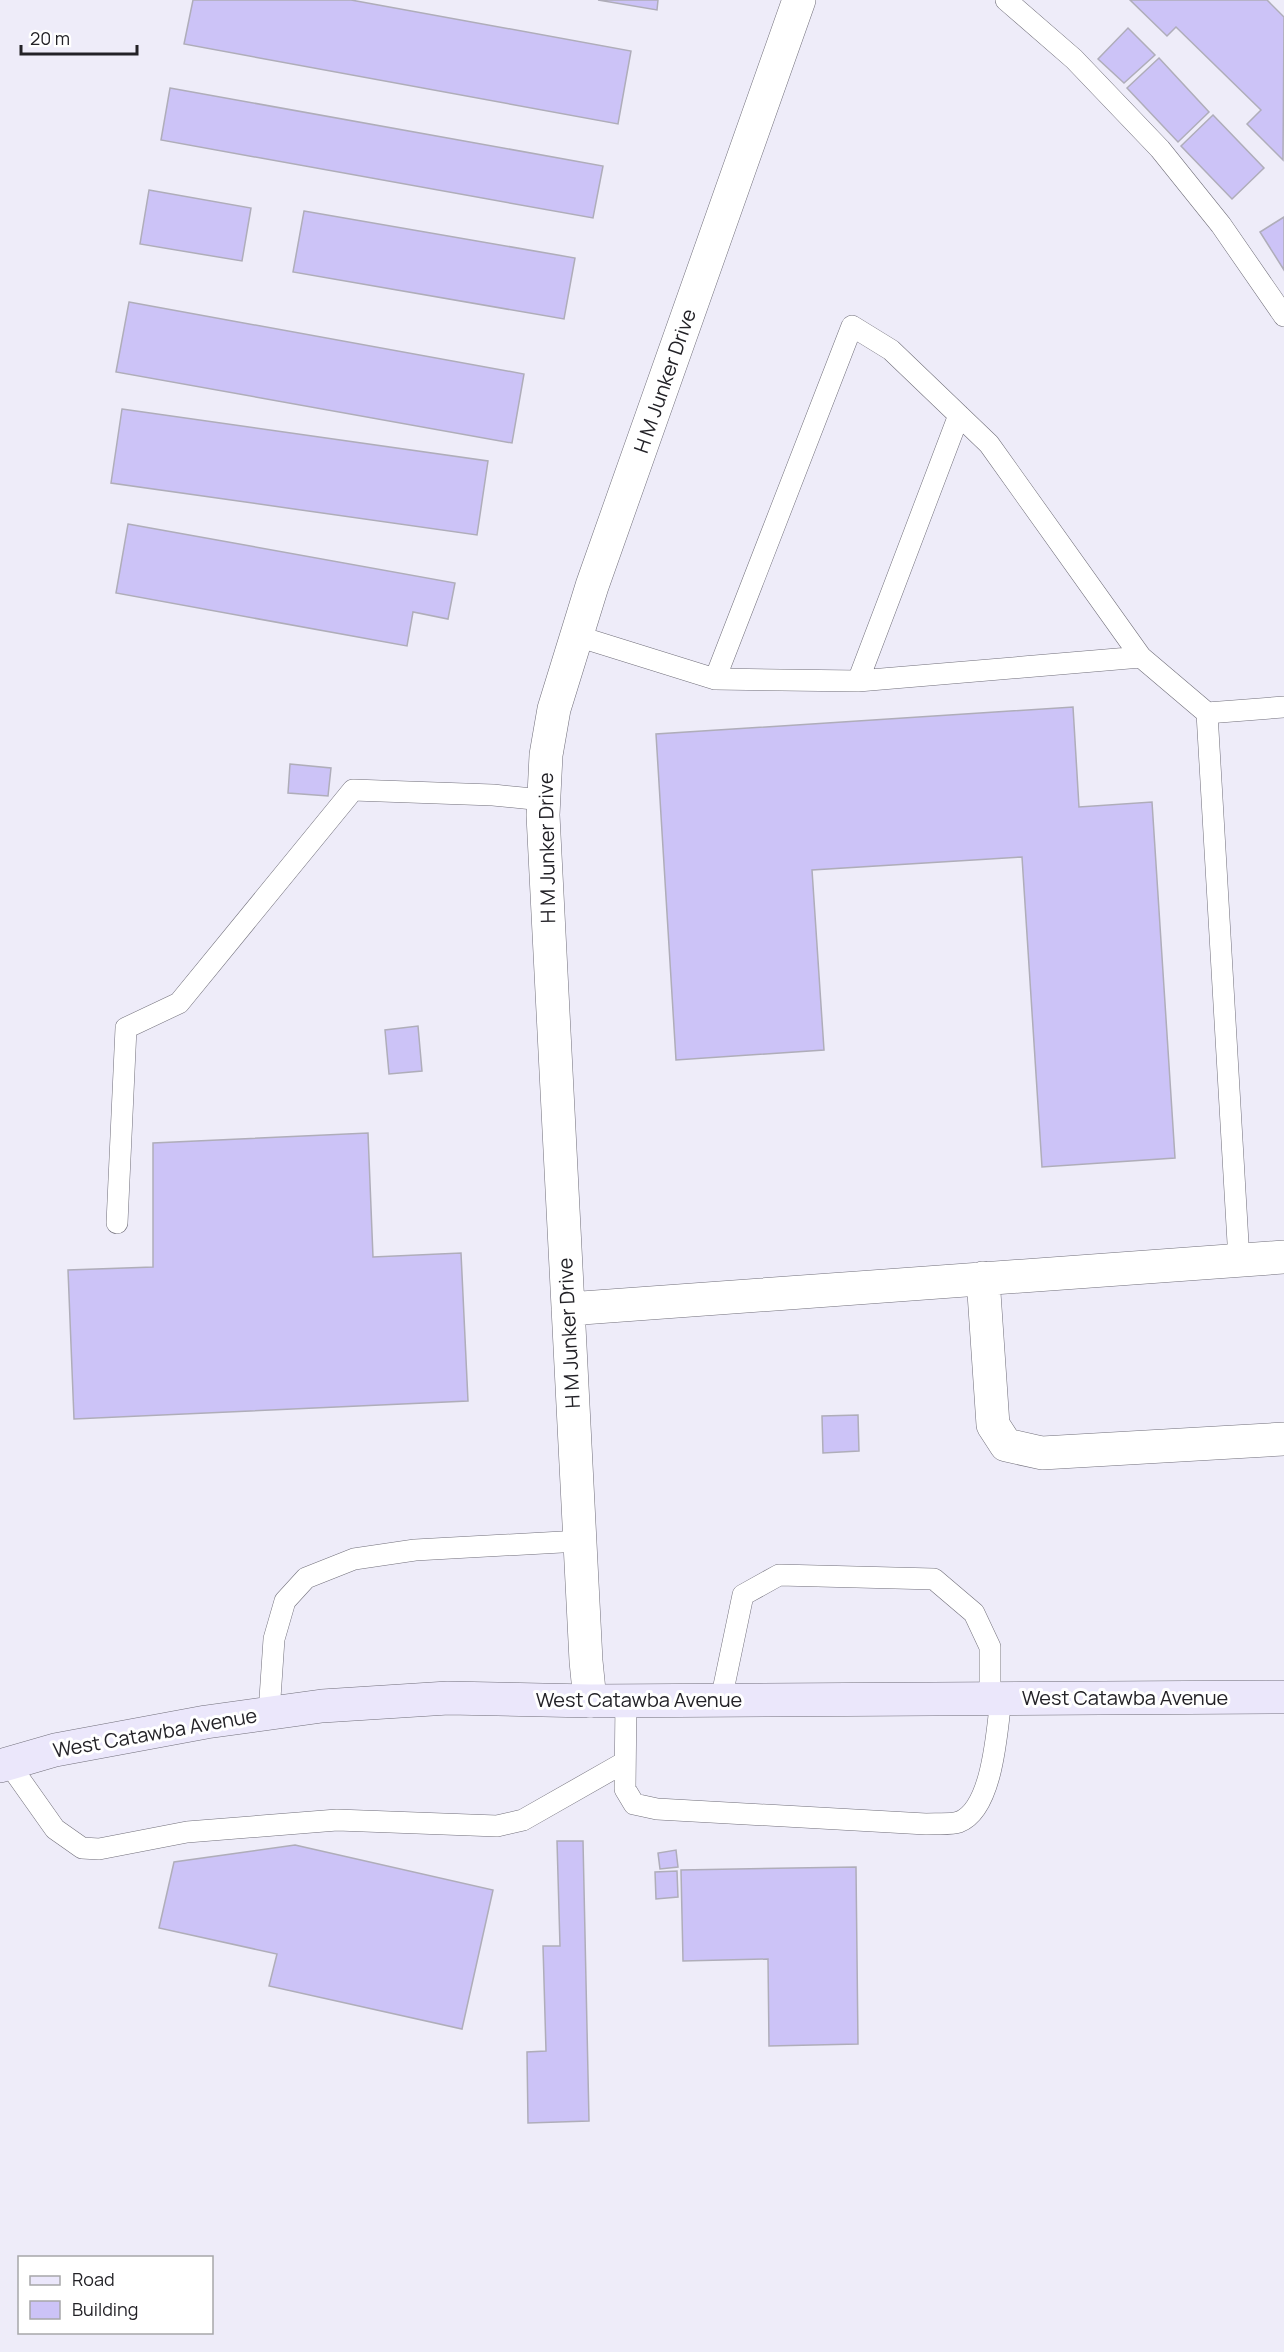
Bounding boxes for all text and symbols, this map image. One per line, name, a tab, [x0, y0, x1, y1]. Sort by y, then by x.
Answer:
scale bar	[21, 18, 136, 56]
text: 20 m	[30, 26, 70, 50]
street label: H M Junker Drive	[627, 305, 702, 457]
street label: H M Junker Drive	[532, 772, 561, 924]
street label: H M Junker Drive	[551, 1257, 586, 1409]
street label: West Catawba Avenue	[1022, 1684, 1228, 1711]
street label: West Catawba Avenue	[536, 1686, 742, 1713]
street label: West Catawba Avenue	[51, 1701, 259, 1764]
legend	[18, 2256, 213, 2334]
text: Road	[72, 2267, 115, 2291]
text: Building	[72, 2297, 138, 2321]

